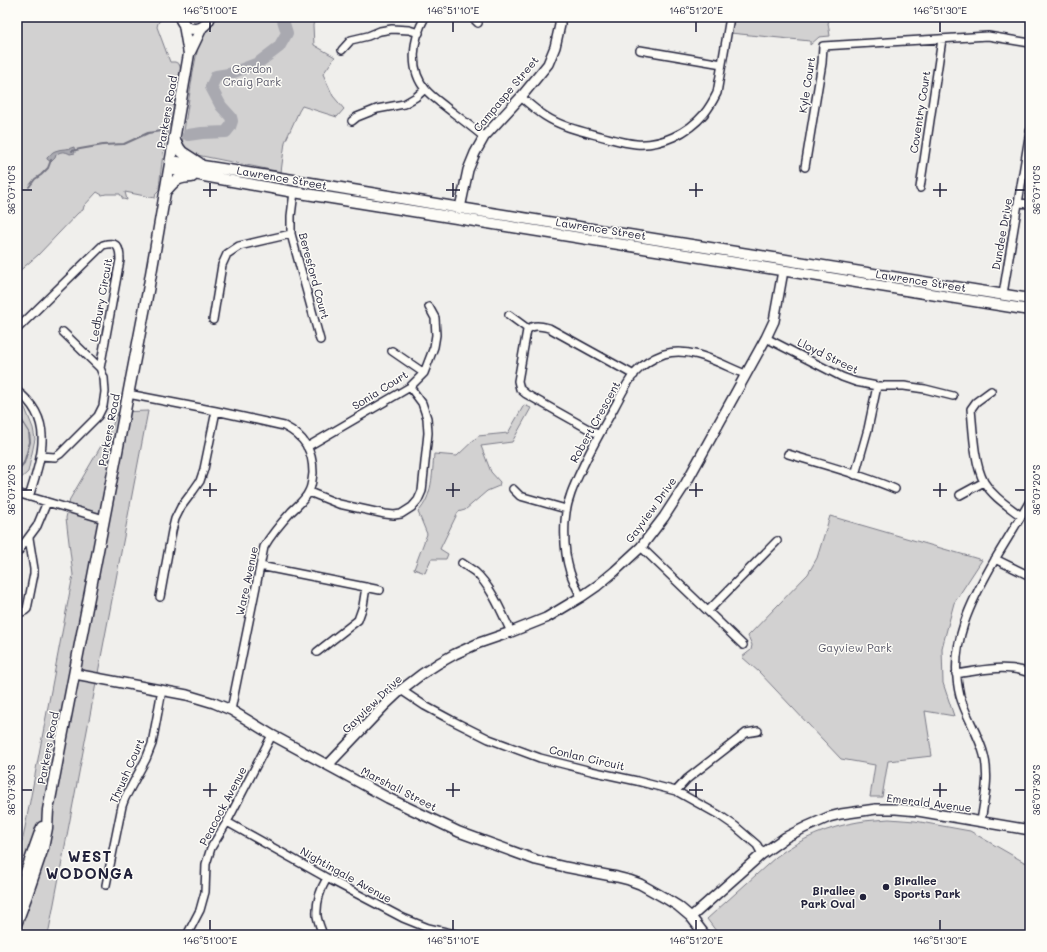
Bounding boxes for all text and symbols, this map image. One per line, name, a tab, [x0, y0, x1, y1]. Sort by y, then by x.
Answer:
text: 146°51'00"E	[183, 3, 237, 17]
text: 146°51'10"E	[427, 3, 480, 17]
text: 146°51'20"E	[669, 3, 723, 17]
text: 146°51'30"E	[913, 3, 967, 17]
street label: Campaspe Street	[469, 53, 542, 135]
street label: Kyle Court	[795, 56, 818, 114]
park label: Gordon Craig Park	[223, 61, 281, 89]
street label: Coventry Court	[906, 69, 933, 154]
street label: Parkers Road	[153, 74, 180, 149]
street label: Lawrence Street	[236, 162, 329, 193]
text: 36°07'10"S	[4, 165, 18, 215]
text: 36°07'10"S	[1029, 165, 1043, 215]
street label: Dundee Drive	[988, 197, 1015, 271]
street label: Lawrence Street	[555, 214, 648, 243]
street label: Beresford Court	[296, 231, 333, 321]
street label: Ledbury Circuit	[86, 257, 115, 343]
street label: Lawrence Street	[875, 266, 968, 295]
street label: Lloyd Street	[795, 334, 861, 377]
street label: Sonia Court	[349, 366, 411, 413]
street label: Robert Crescent	[566, 378, 623, 465]
street label: Parkers Road	[94, 392, 123, 467]
text: 36°07'20"S	[4, 464, 18, 515]
text: 36°07'20"S	[1029, 464, 1043, 515]
street label: Gayview Drive	[622, 474, 680, 546]
street label: Ware Avenue	[232, 545, 261, 617]
park label: Gayview Park	[818, 640, 892, 655]
street label: Gayview Drive	[338, 671, 405, 736]
street label: Parkers Road	[33, 710, 62, 785]
street label: Thrush Court	[106, 736, 148, 806]
street label: Conlan Circuit	[548, 742, 627, 774]
street label: Marshall Street	[359, 763, 440, 814]
text: 36°07'30"S	[4, 764, 18, 815]
street label: Peacock Avenue	[195, 764, 250, 848]
text: 36°07'30"S	[1029, 764, 1043, 815]
street label: Emerald Avenue	[886, 790, 973, 815]
street label: Nightingale Avenue	[298, 843, 395, 906]
district label: WEST WODONGA	[46, 846, 134, 883]
place label: Birallee Sports Park	[894, 873, 961, 901]
marker: Birallee Sports Park	[881, 882, 891, 892]
place label: Birallee Park Oval	[800, 883, 855, 911]
marker: Birallee Park Oval	[858, 892, 868, 902]
text: 146°51'00"E	[183, 933, 237, 947]
text: 146°51'10"E	[427, 933, 480, 947]
text: 146°51'20"E	[669, 933, 723, 947]
text: 146°51'30"E	[913, 933, 967, 947]

